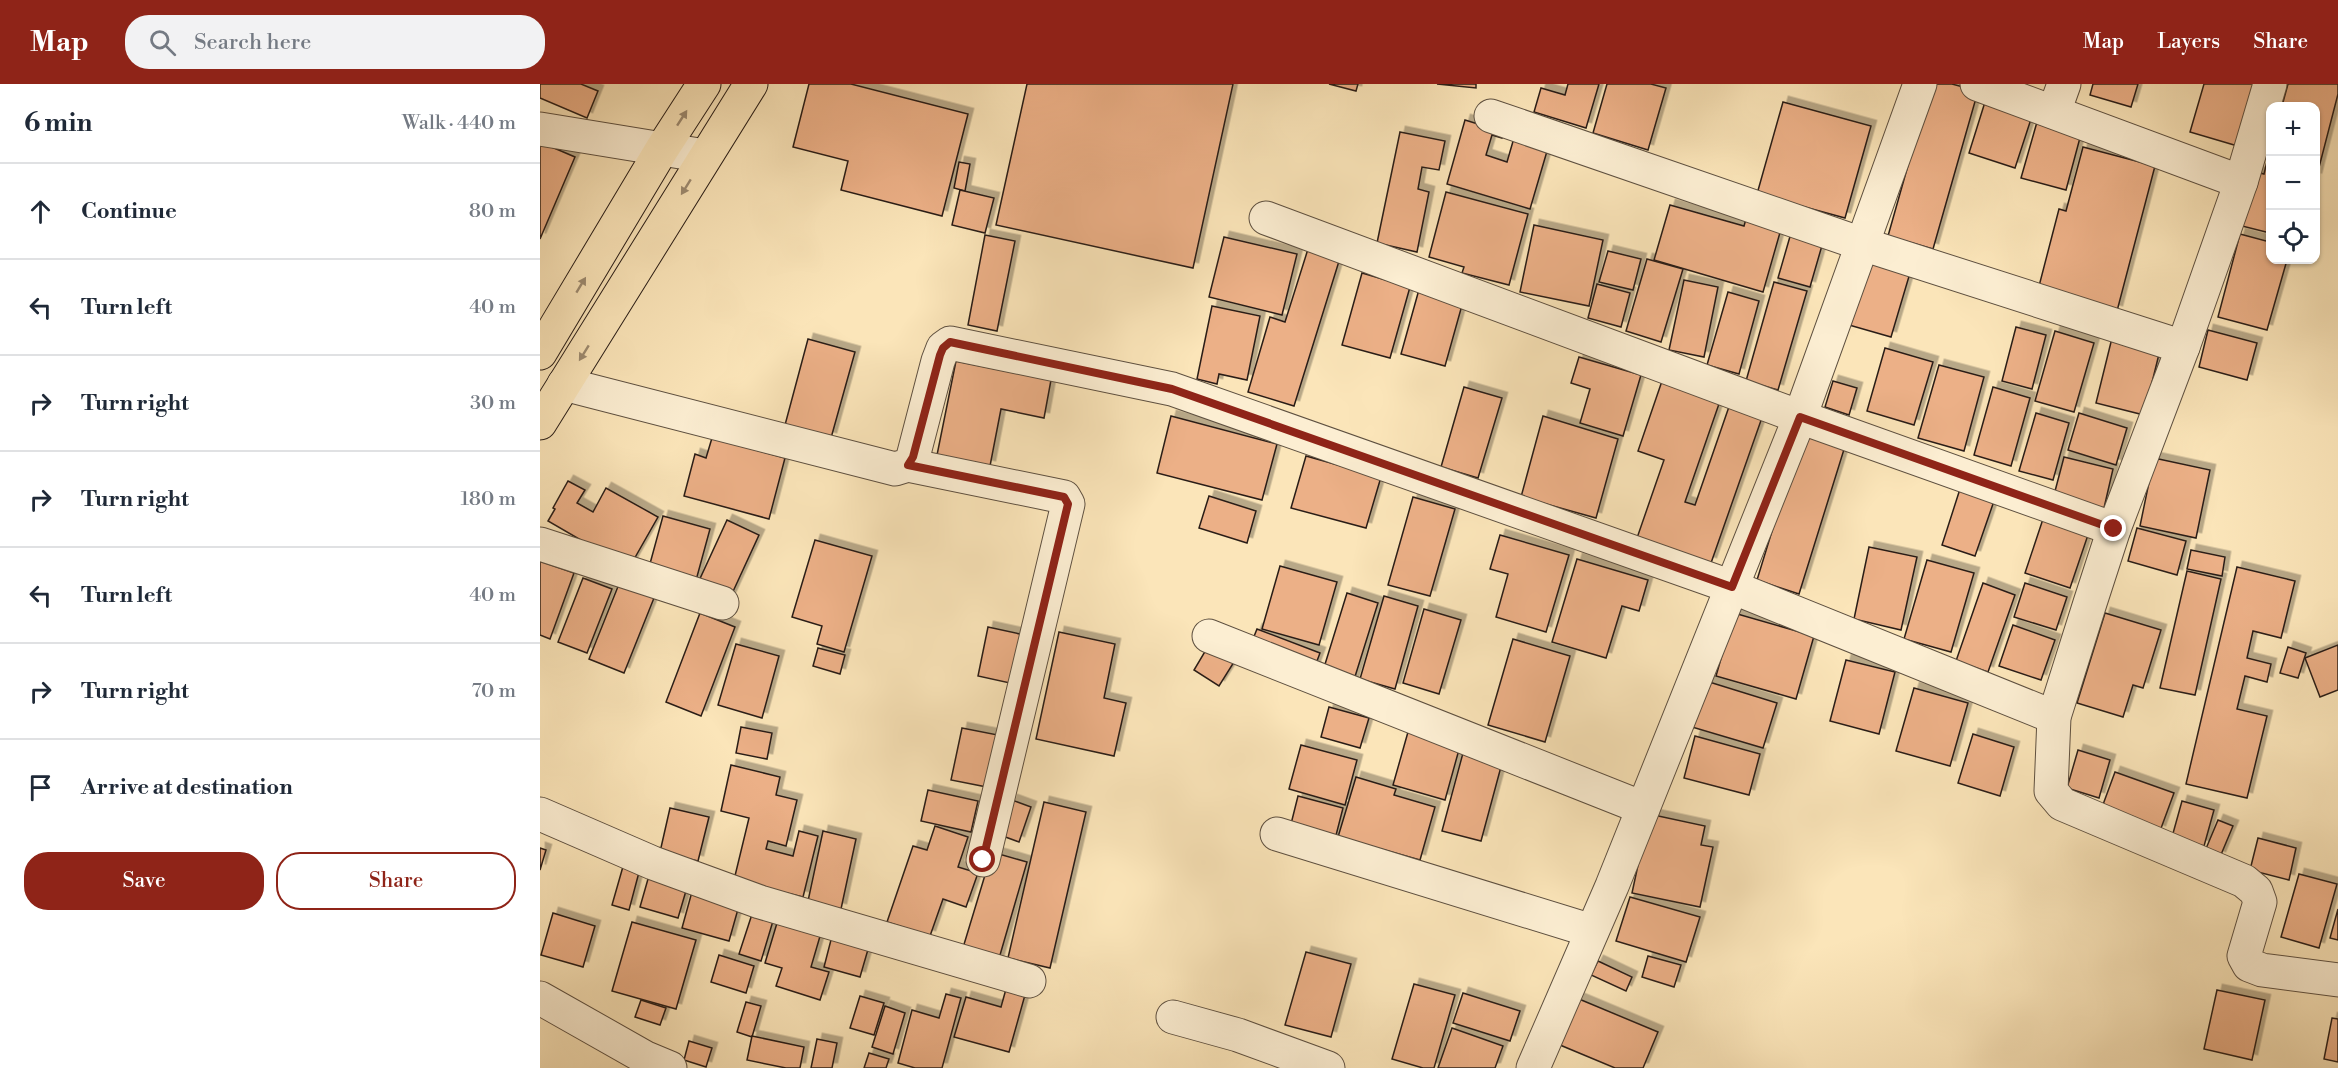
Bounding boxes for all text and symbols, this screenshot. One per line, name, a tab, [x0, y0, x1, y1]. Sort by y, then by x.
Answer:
search box	[125, 15, 545, 69]
text: Map	[30, 25, 89, 60]
icon: search	[146, 26, 179, 59]
text: Search here	[194, 29, 311, 56]
text: Map	[2083, 29, 2124, 55]
text: Layers	[2157, 29, 2220, 55]
text: Share	[2253, 29, 2308, 55]
map controls	[2266, 102, 2320, 264]
button: +	[2266, 102, 2320, 156]
text: 6 min	[24, 107, 92, 139]
one-way arrow	[676, 110, 687, 126]
text: Walk · 440 m	[402, 111, 516, 136]
button: −	[2266, 156, 2320, 210]
one-way arrow	[681, 179, 692, 195]
icon: ahead	[24, 195, 57, 228]
text: Continue	[81, 198, 177, 225]
text: 80 m	[469, 199, 516, 224]
button: locate	[2266, 210, 2320, 264]
one-way arrow	[575, 277, 586, 293]
icon: left	[24, 291, 57, 324]
text: Turn left	[81, 294, 172, 321]
text: 40 m	[469, 295, 516, 320]
one-way arrow	[578, 345, 589, 361]
icon: right	[24, 387, 57, 420]
text: Turn right	[81, 390, 189, 417]
text: 30 m	[470, 391, 516, 416]
icon: right	[24, 483, 57, 516]
text: Turn right	[81, 486, 189, 513]
text: 180 m	[461, 487, 516, 512]
route end	[2100, 515, 2126, 541]
icon: left	[24, 579, 57, 612]
text: Turn left	[81, 582, 172, 609]
text: 40 m	[469, 583, 516, 608]
icon: right	[24, 675, 57, 708]
text: Turn right	[81, 678, 189, 705]
text: 70 m	[472, 679, 516, 704]
icon: arrive	[24, 771, 57, 804]
text: Arrive at destination	[81, 774, 293, 801]
route start	[969, 846, 995, 872]
button: Save	[24, 852, 264, 910]
button: Share	[276, 852, 516, 910]

